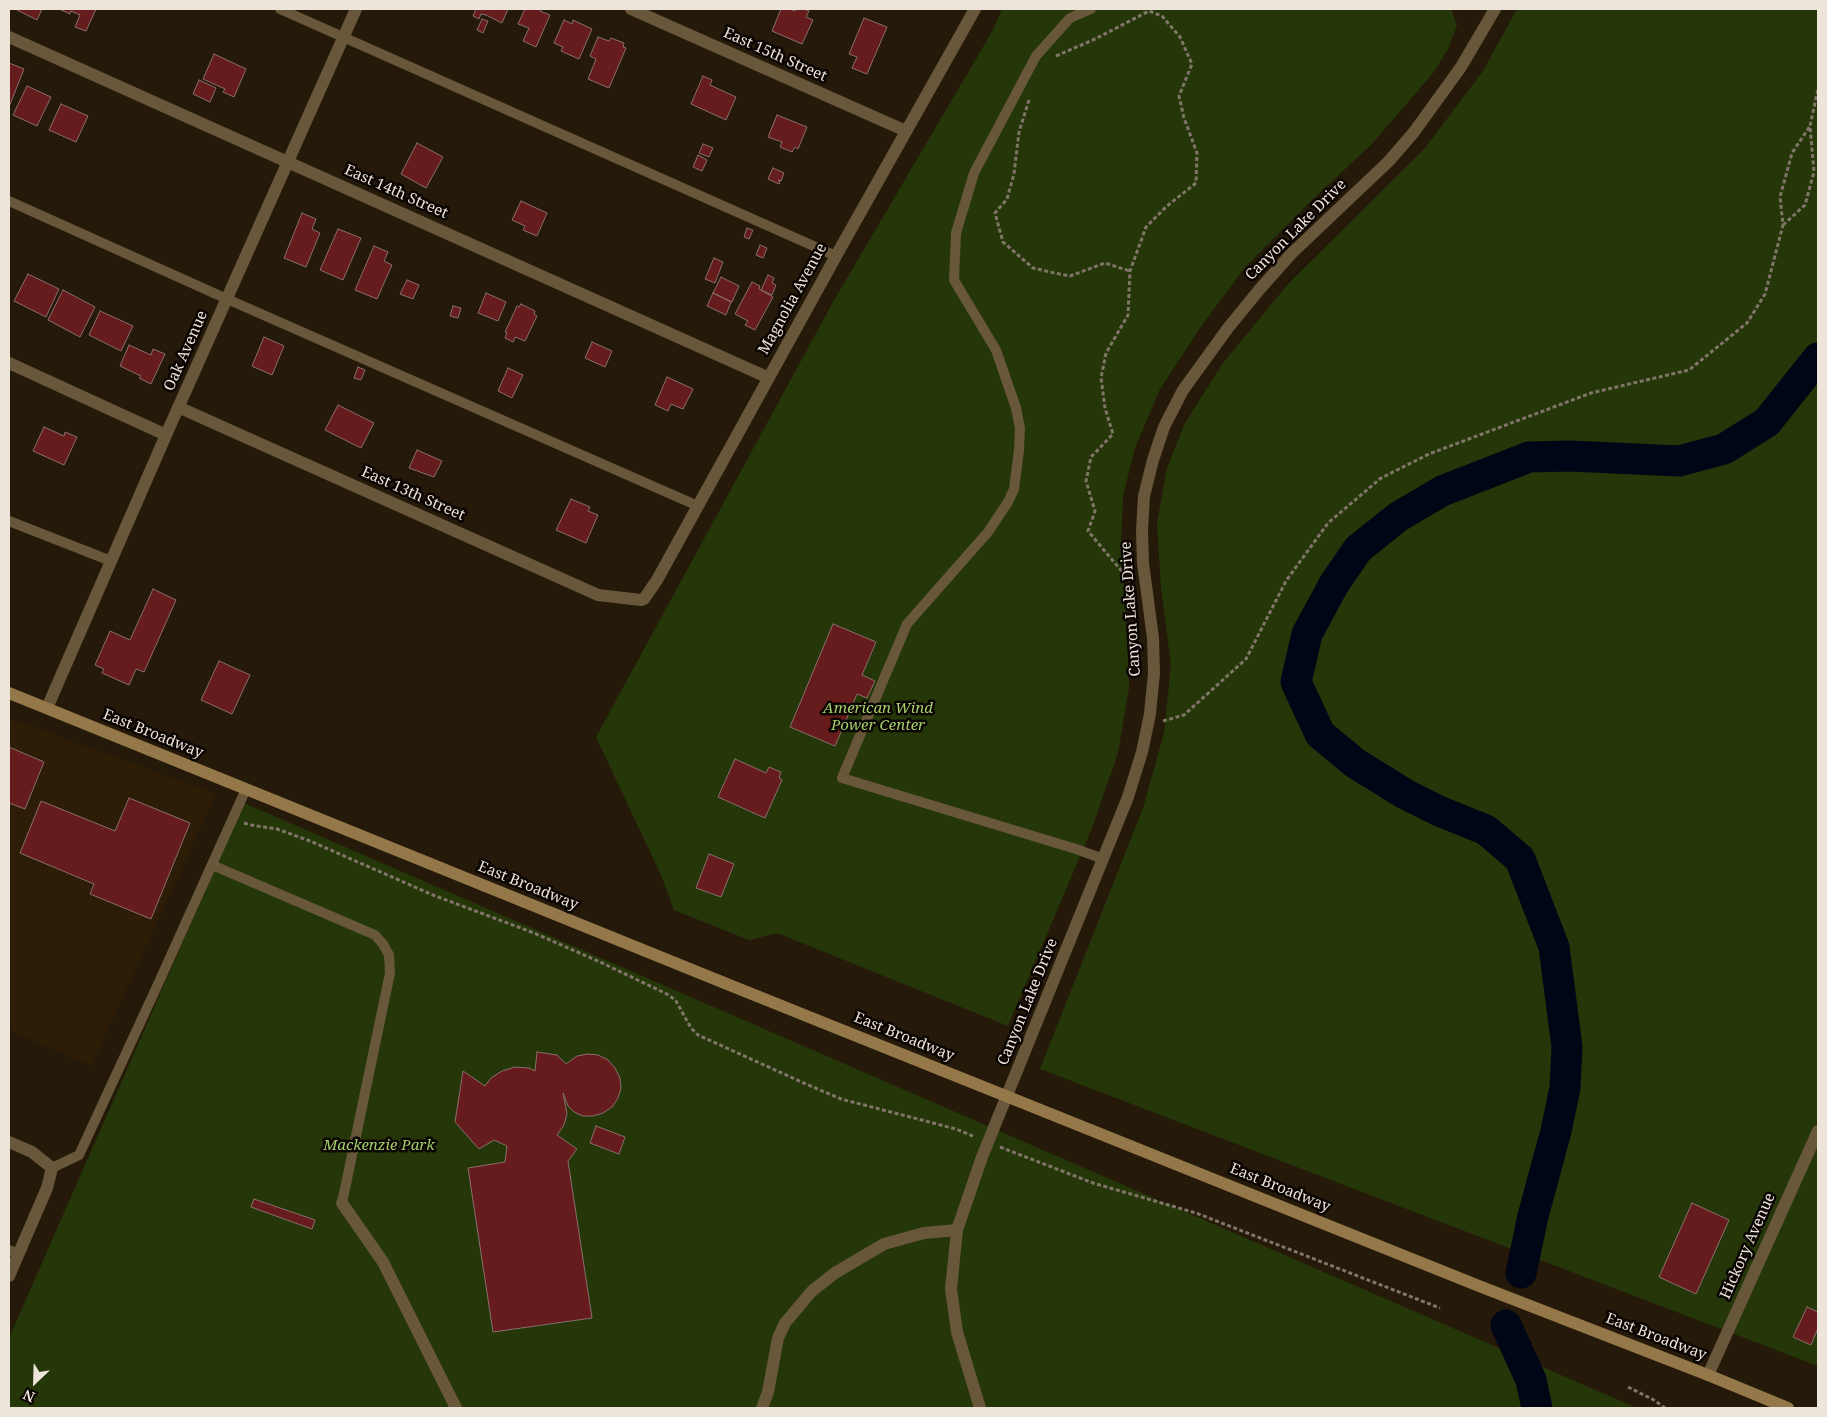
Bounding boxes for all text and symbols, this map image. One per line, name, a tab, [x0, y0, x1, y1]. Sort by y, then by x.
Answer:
street label: East 15th Street	[721, 24, 829, 86]
street label: East 14th Street	[342, 161, 450, 223]
street label: Canyon Lake Drive	[1242, 176, 1350, 284]
street label: Magnolia Avenue	[755, 240, 831, 358]
street label: Oak Avenue	[160, 308, 212, 394]
street label: East 13th Street	[359, 463, 467, 525]
street label: Canyon Lake Drive	[1117, 541, 1145, 677]
park label: American Wind Power Center	[823, 700, 933, 735]
street label: East Broadway	[100, 706, 206, 762]
street label: East Broadway	[475, 858, 581, 914]
street label: Canyon Lake Drive	[994, 936, 1062, 1068]
street label: East Broadway	[851, 1009, 957, 1065]
park label: Mackenzie Park	[323, 1137, 435, 1155]
street label: East Broadway	[1227, 1160, 1333, 1216]
street label: Hickory Avenue	[1717, 1190, 1779, 1302]
street label: East Broadway	[1603, 1310, 1709, 1364]
north arrow	[10, 1357, 60, 1407]
text: N	[20, 1385, 38, 1407]

